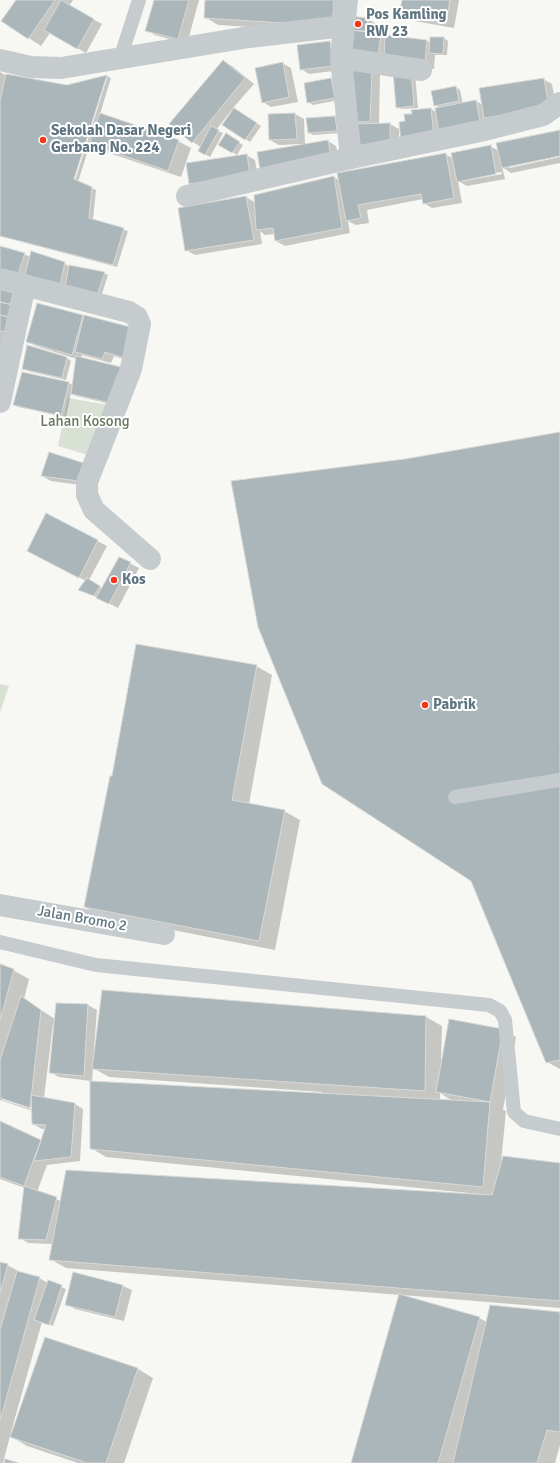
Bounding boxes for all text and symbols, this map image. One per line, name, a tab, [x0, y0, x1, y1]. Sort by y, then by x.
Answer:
place label: Pos Kamling RW 23	[366, 6, 447, 41]
marker: Pos Kamling RW 23	[353, 19, 363, 29]
place label: Sekolah Dasar Negeri Gerbang No. 224	[51, 122, 191, 157]
marker: Sekolah Dasar Negeri Gerbang No. 224	[38, 135, 48, 145]
park label: Lahan Kosong	[40, 413, 130, 431]
place label: Kos	[122, 571, 146, 589]
marker: Kos	[109, 575, 119, 585]
place label: Pabrik	[433, 696, 476, 714]
marker: Pabrik	[420, 700, 430, 710]
street label: Jalan Bromo 2	[36, 902, 128, 936]

